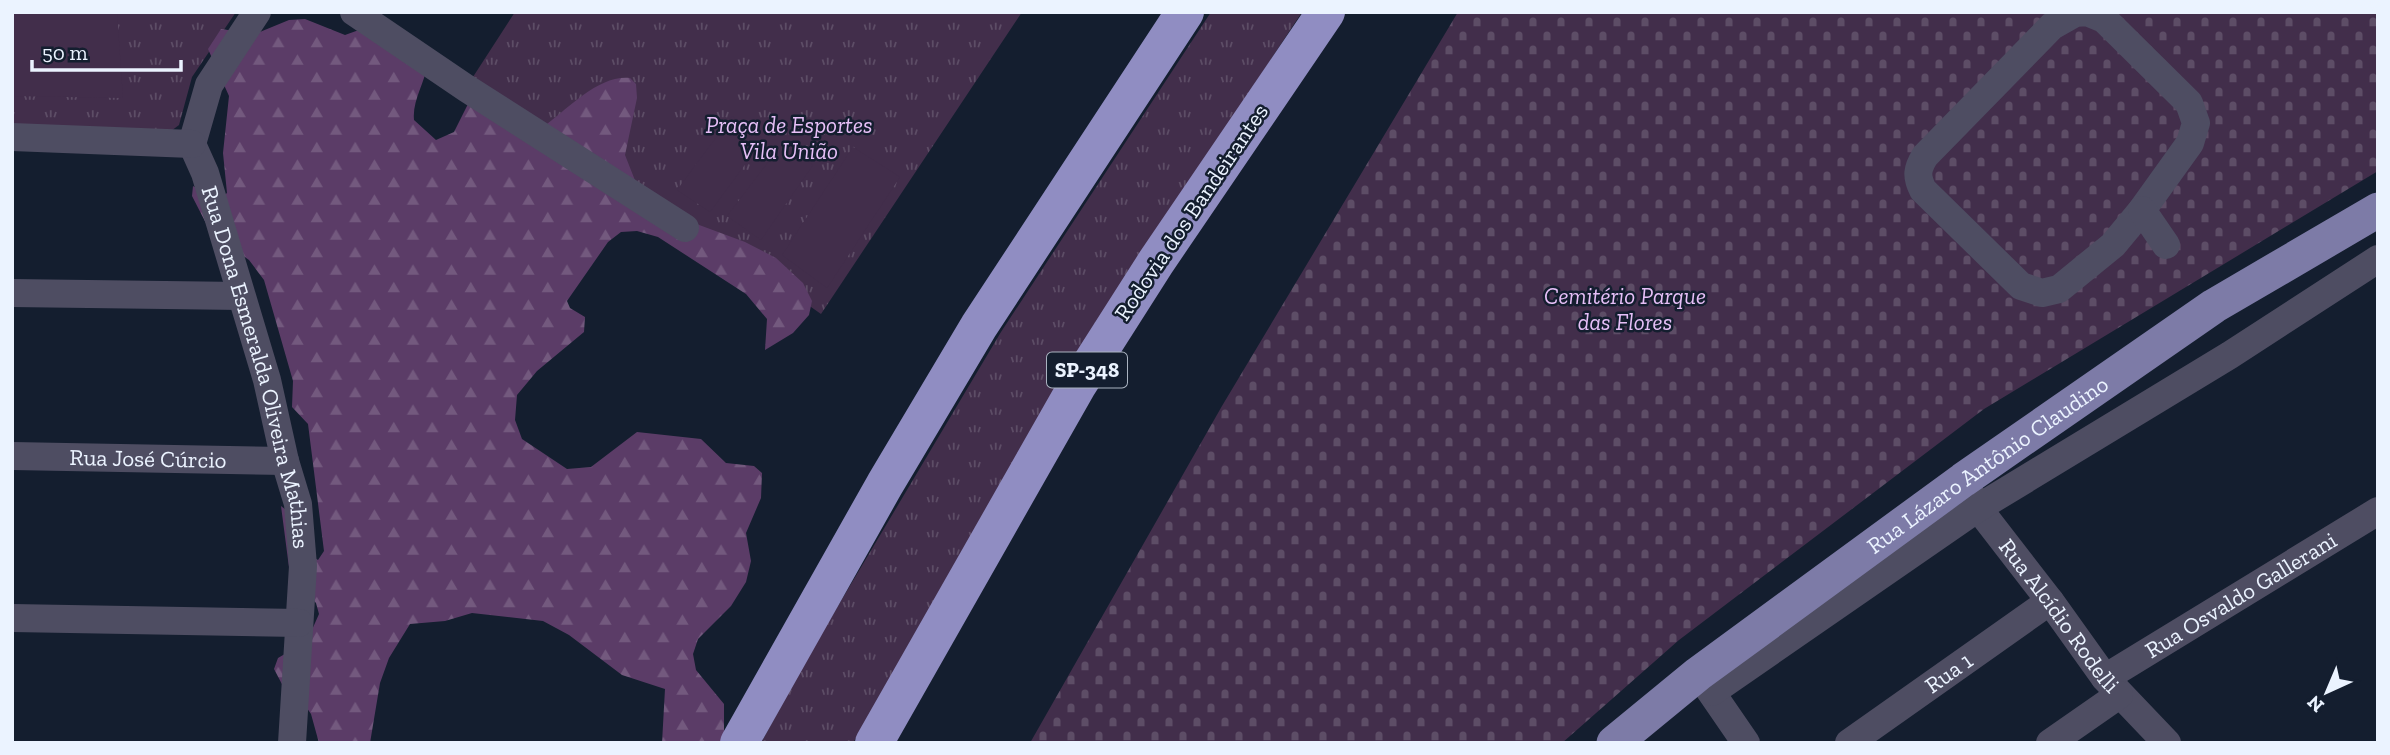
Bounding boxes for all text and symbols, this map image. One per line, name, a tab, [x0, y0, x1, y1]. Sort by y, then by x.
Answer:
scale bar	[32, 28, 180, 72]
text: 50 m	[42, 40, 88, 65]
street label: Rodovia dos Bandeirantes	[1108, 98, 1274, 326]
park label: Praça de Esportes Vila União	[705, 111, 873, 165]
street label: Rua Dona Esmeralda Oliveira Mathias	[196, 182, 316, 550]
park label: Cemitério Parque das Flores	[1544, 282, 1706, 336]
road number: SP-348	[1047, 352, 1127, 388]
street label: Rua Lázaro Antônio Claudino	[1861, 370, 2114, 560]
street label: Rua José Cúrcio	[69, 443, 227, 474]
street label: Rua Osvaldo Gallerani	[2140, 526, 2342, 664]
street label: Rua Alcídio Rodelli	[1993, 533, 2126, 699]
street label: Rua 1	[1919, 646, 1978, 699]
north arrow	[2292, 657, 2362, 727]
text: N	[2302, 691, 2329, 717]

